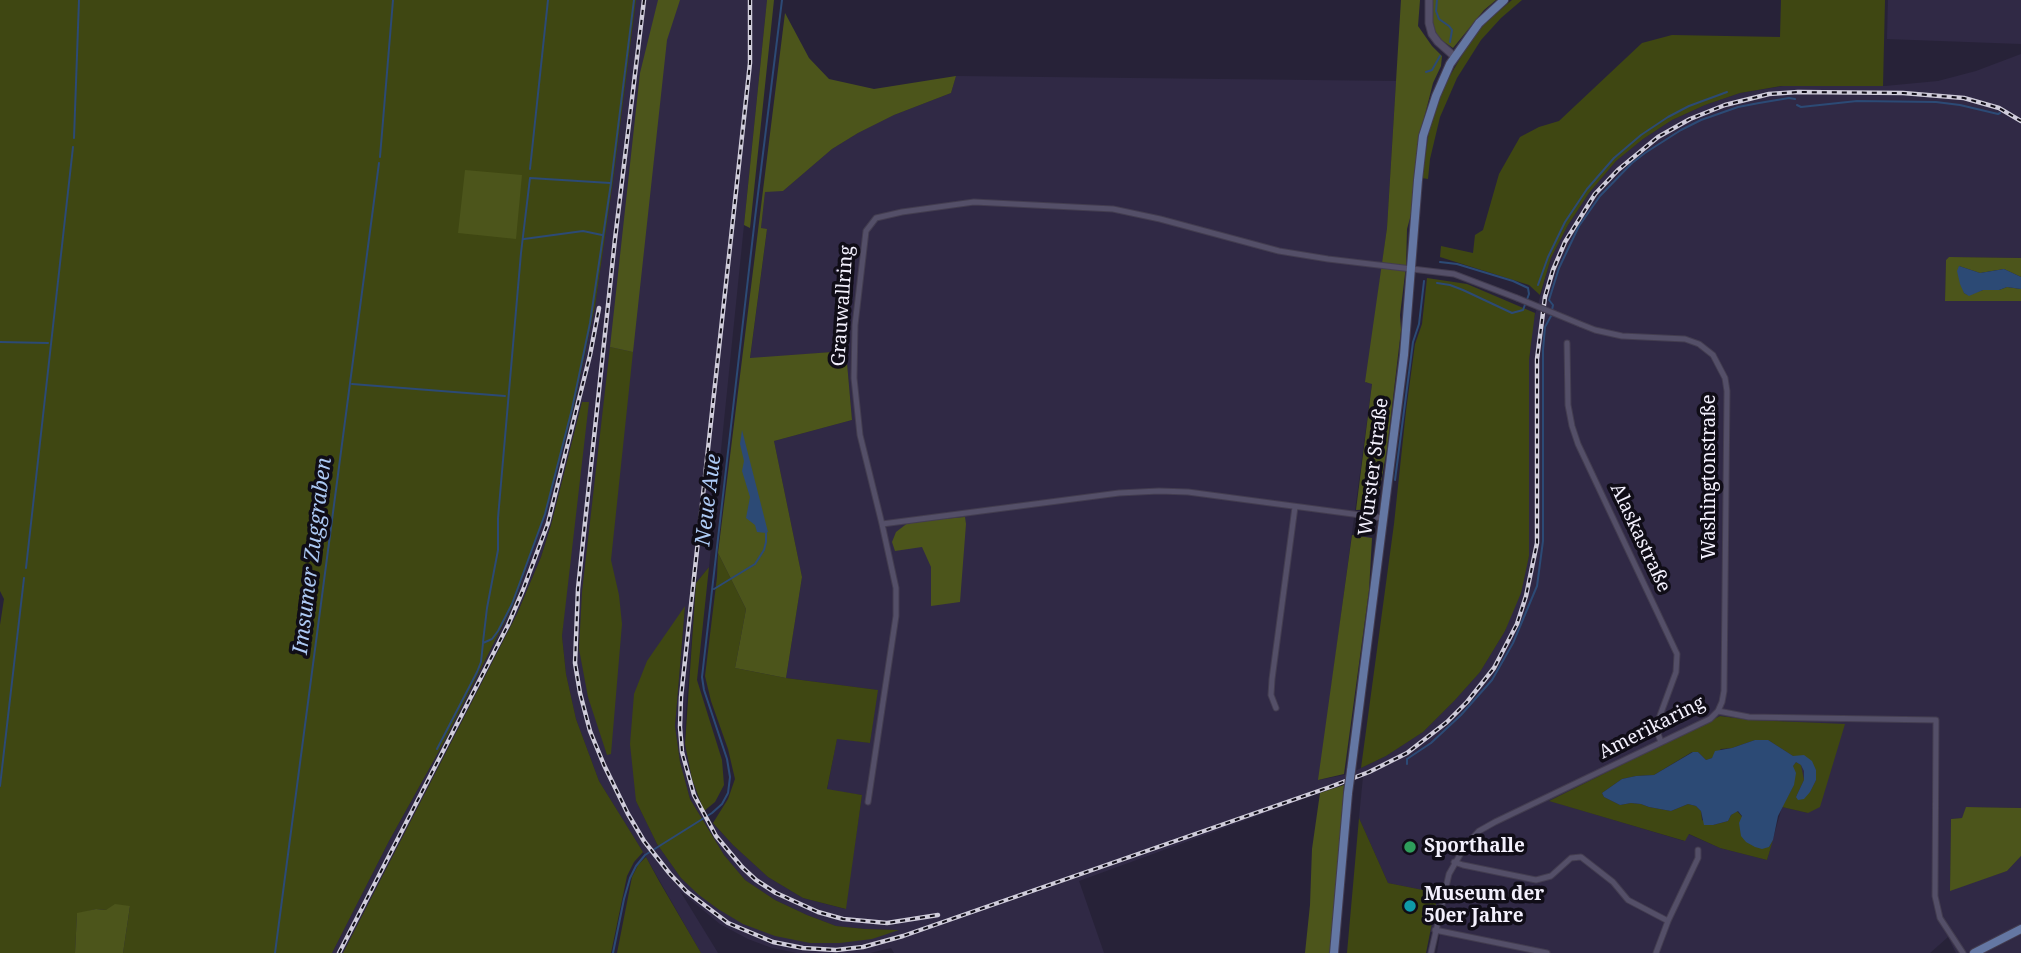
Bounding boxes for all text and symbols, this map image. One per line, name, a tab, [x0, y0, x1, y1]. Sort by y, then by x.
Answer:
street label: Grauwallring	[827, 245, 859, 367]
street label: Washingtonstraße	[1699, 394, 1721, 560]
street label: Wurster Straße	[1354, 397, 1394, 537]
water label: Neue Aue	[691, 453, 727, 547]
water label: Imsumer Zuggraben	[288, 456, 338, 656]
street label: Alaskastraße	[1605, 480, 1675, 596]
street label: Amerikaring	[1595, 692, 1709, 764]
place label: Sporthalle	[1424, 836, 1525, 858]
marker: Sporthalle	[1402, 839, 1418, 855]
place label: Museum der 50er Jahre	[1424, 884, 1544, 928]
marker: Museum der 50er Jahre	[1402, 898, 1418, 914]

